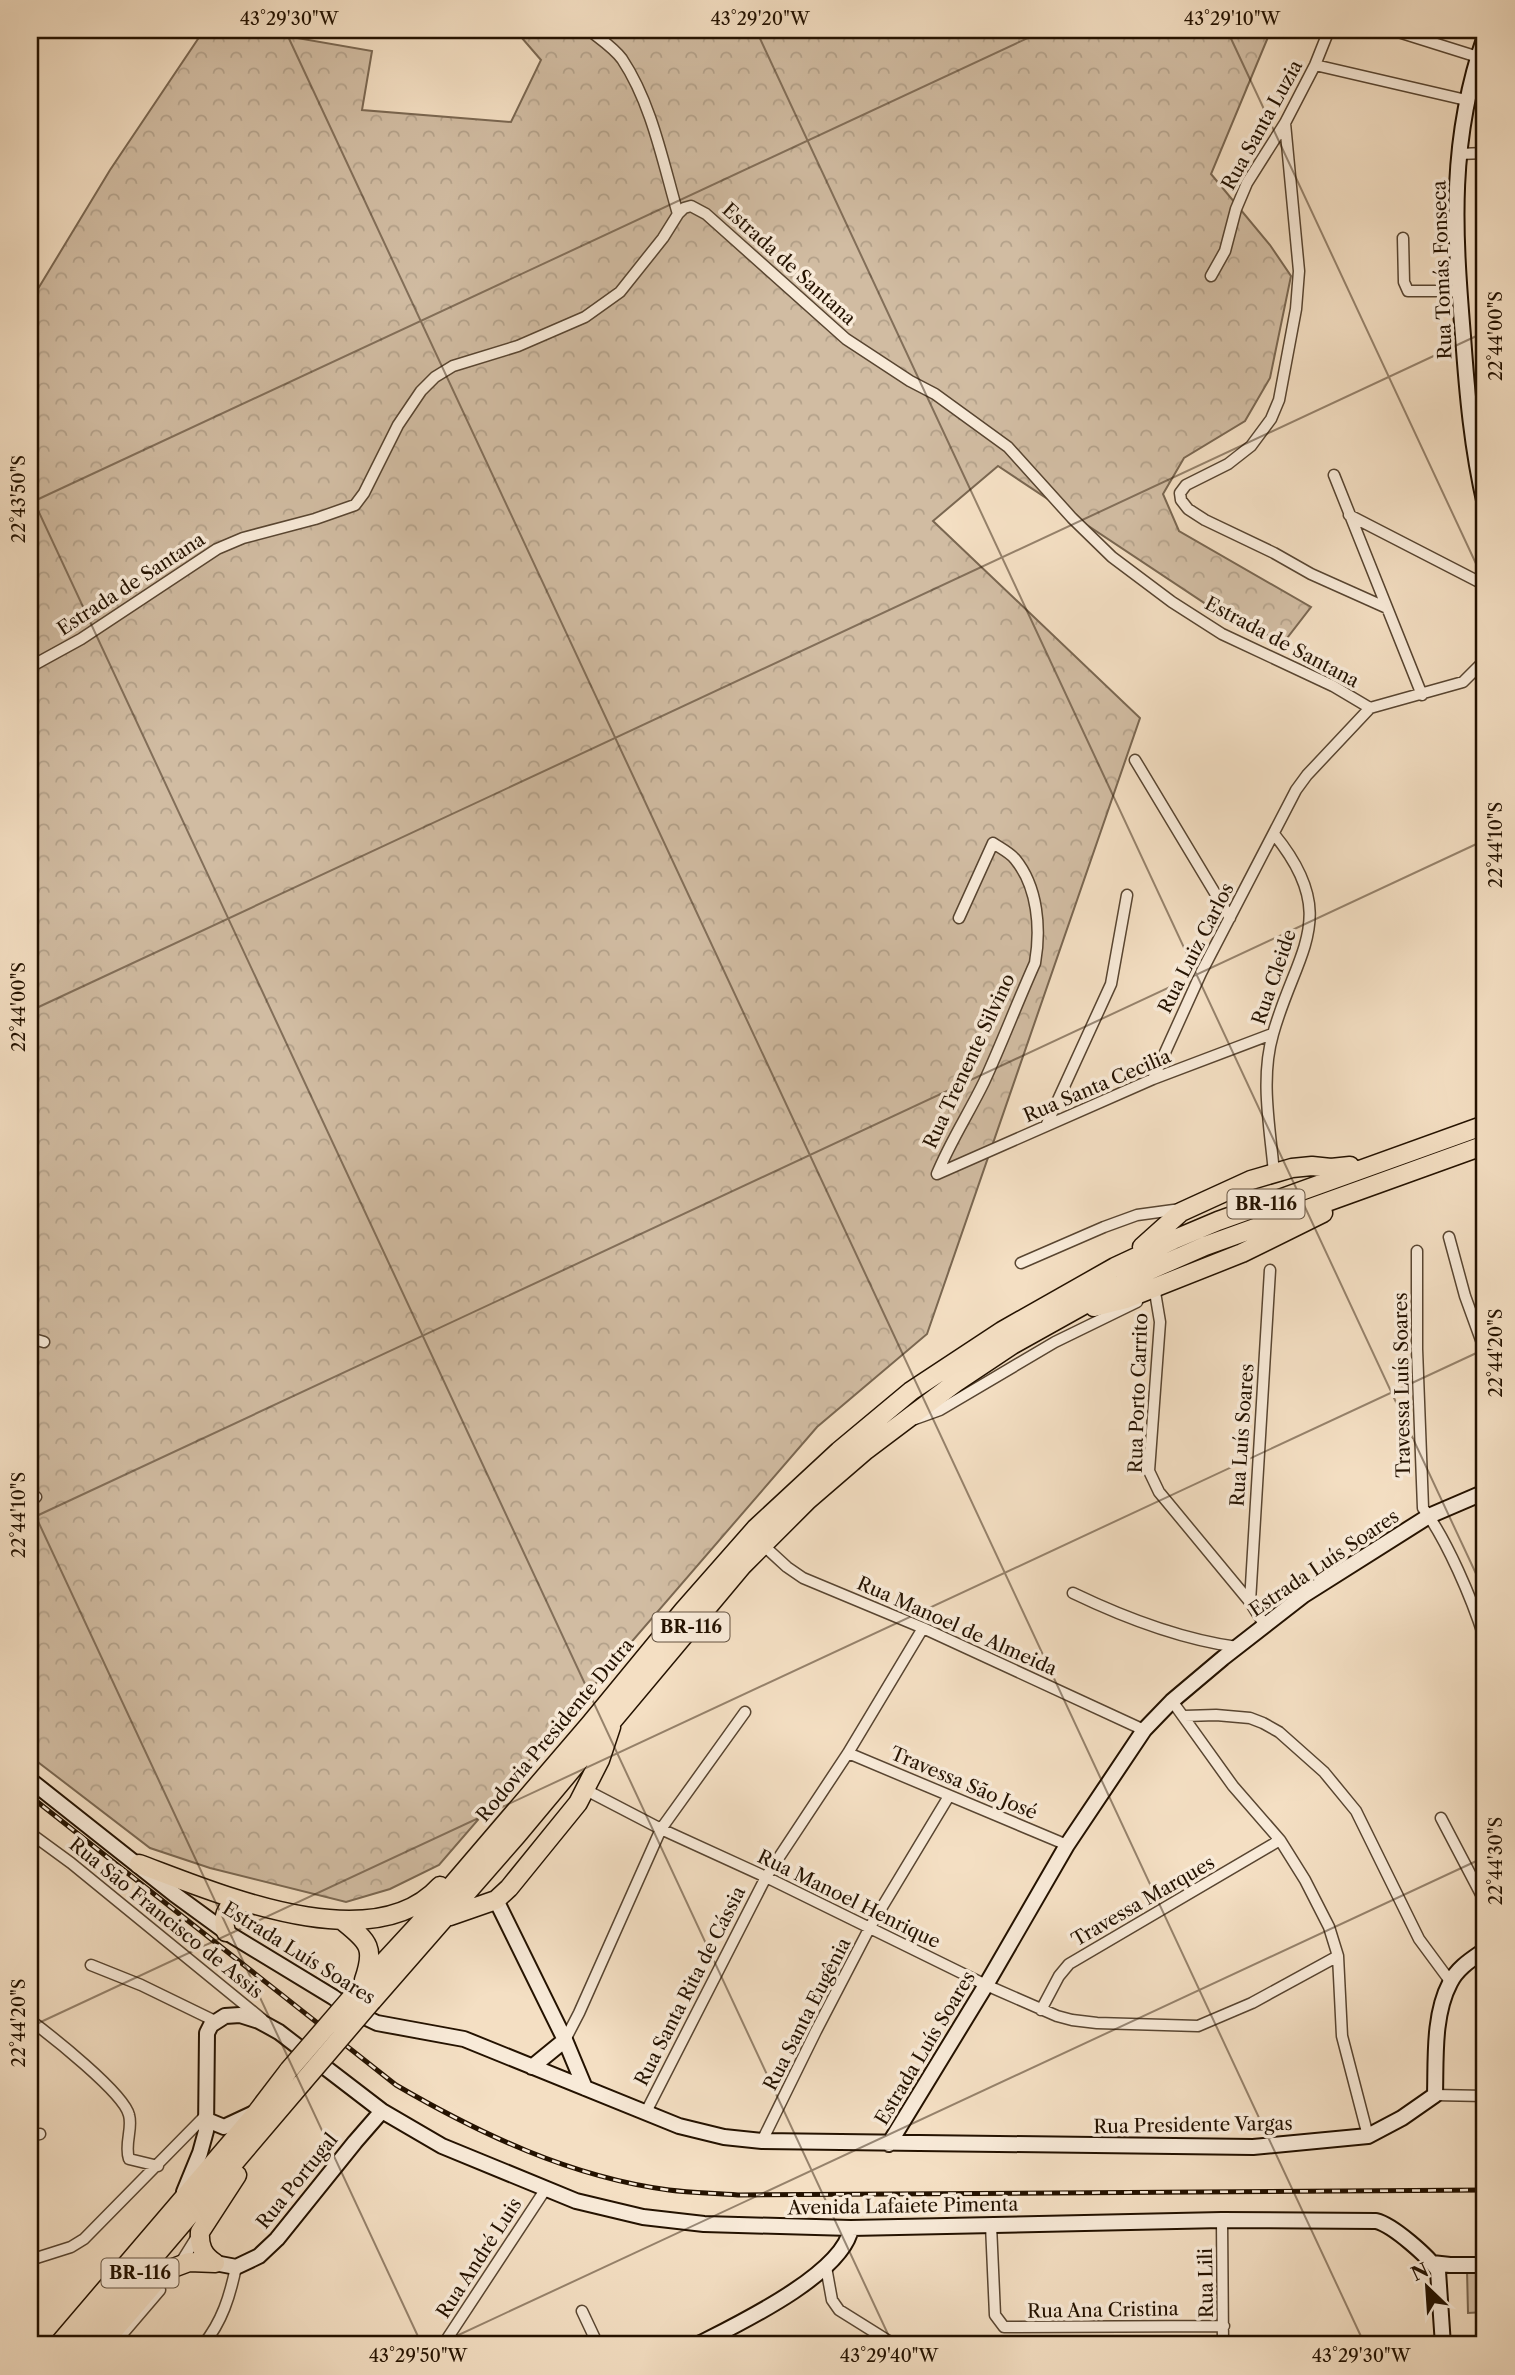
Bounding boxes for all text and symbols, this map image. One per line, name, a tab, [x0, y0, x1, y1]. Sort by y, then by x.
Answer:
text: 43°29'30"W	[240, 8, 340, 30]
text: 43°29'20"W	[710, 8, 811, 30]
text: 43°29'10"W	[1184, 8, 1281, 30]
street label: Rua Santa Luzia	[1217, 56, 1307, 194]
street label: Rua Tomás Fonseca	[1427, 180, 1457, 360]
street label: Estrada de Santana	[718, 198, 860, 330]
text: 22°44'00"S	[1485, 291, 1507, 381]
text: 22°43'50"S	[8, 455, 30, 543]
street label: Estrada de Santana	[53, 528, 209, 640]
street label: Estrada de Santana	[1201, 592, 1363, 692]
text: 22°44'10"S	[1485, 802, 1507, 888]
street label: Rua Luiz Carlos	[1153, 879, 1239, 1017]
street label: Rua Cleide	[1247, 926, 1301, 1028]
text: 22°44'00"S	[8, 962, 30, 1052]
street label: Rua Trenente Silvino	[918, 970, 1020, 1152]
street label: Rua Santa Cecilia	[1020, 1045, 1174, 1127]
road number: BR-116	[1228, 1190, 1304, 1218]
street label: Travessa Luís Soares	[1389, 1292, 1415, 1478]
text: 22°44'20"S	[1485, 1308, 1507, 1398]
street label: Rua Porto Carrito	[1124, 1312, 1152, 1474]
street label: Rua Luís Soares	[1226, 1363, 1258, 1507]
text: 22°44'10"S	[8, 1472, 30, 1558]
street label: Estrada Luís Soares	[1245, 1504, 1403, 1622]
street label: Rua Manoel de Almeida	[854, 1571, 1060, 1681]
road number: BR-116	[652, 1612, 730, 1642]
street label: Rodovia Presidente Dutra	[472, 1634, 638, 1826]
street label: Travessa São José	[887, 1742, 1041, 1824]
text: 22°44'30"S	[1485, 1817, 1507, 1905]
street label: Rua São Francisco de Assis	[65, 1833, 267, 2003]
street label: Rua Manoel Henrique	[754, 1845, 944, 1953]
street label: Travessa Marques	[1067, 1851, 1219, 1951]
street label: Rua Santa Rita de Cássia	[630, 1882, 750, 2090]
street label: Estrada Luís Soares	[219, 1897, 379, 2009]
street label: Rua Santa Eugênia	[759, 1934, 855, 2094]
street label: Estrada Luís Soares	[870, 1967, 980, 2129]
text: 22°44'20"S	[8, 1978, 30, 2068]
street label: Rua Presidente Vargas	[1093, 2112, 1293, 2138]
street label: Rua Portugal	[251, 2128, 343, 2233]
street label: Avenida Lafaiete Pimenta	[786, 2192, 1019, 2220]
street label: Rua André Luis	[432, 2193, 526, 2323]
street label: Rua Lili	[1194, 2248, 1218, 2318]
north arrow	[1392, 2252, 1462, 2322]
road number: BR-116	[102, 2258, 178, 2288]
text: N	[1408, 2258, 1432, 2286]
street label: Rua Ana Cristina	[1027, 2297, 1179, 2323]
text: 43°29'50"W	[369, 2345, 469, 2367]
text: 43°29'40"W	[840, 2345, 939, 2367]
text: 43°29'30"W	[1312, 2345, 1412, 2367]

